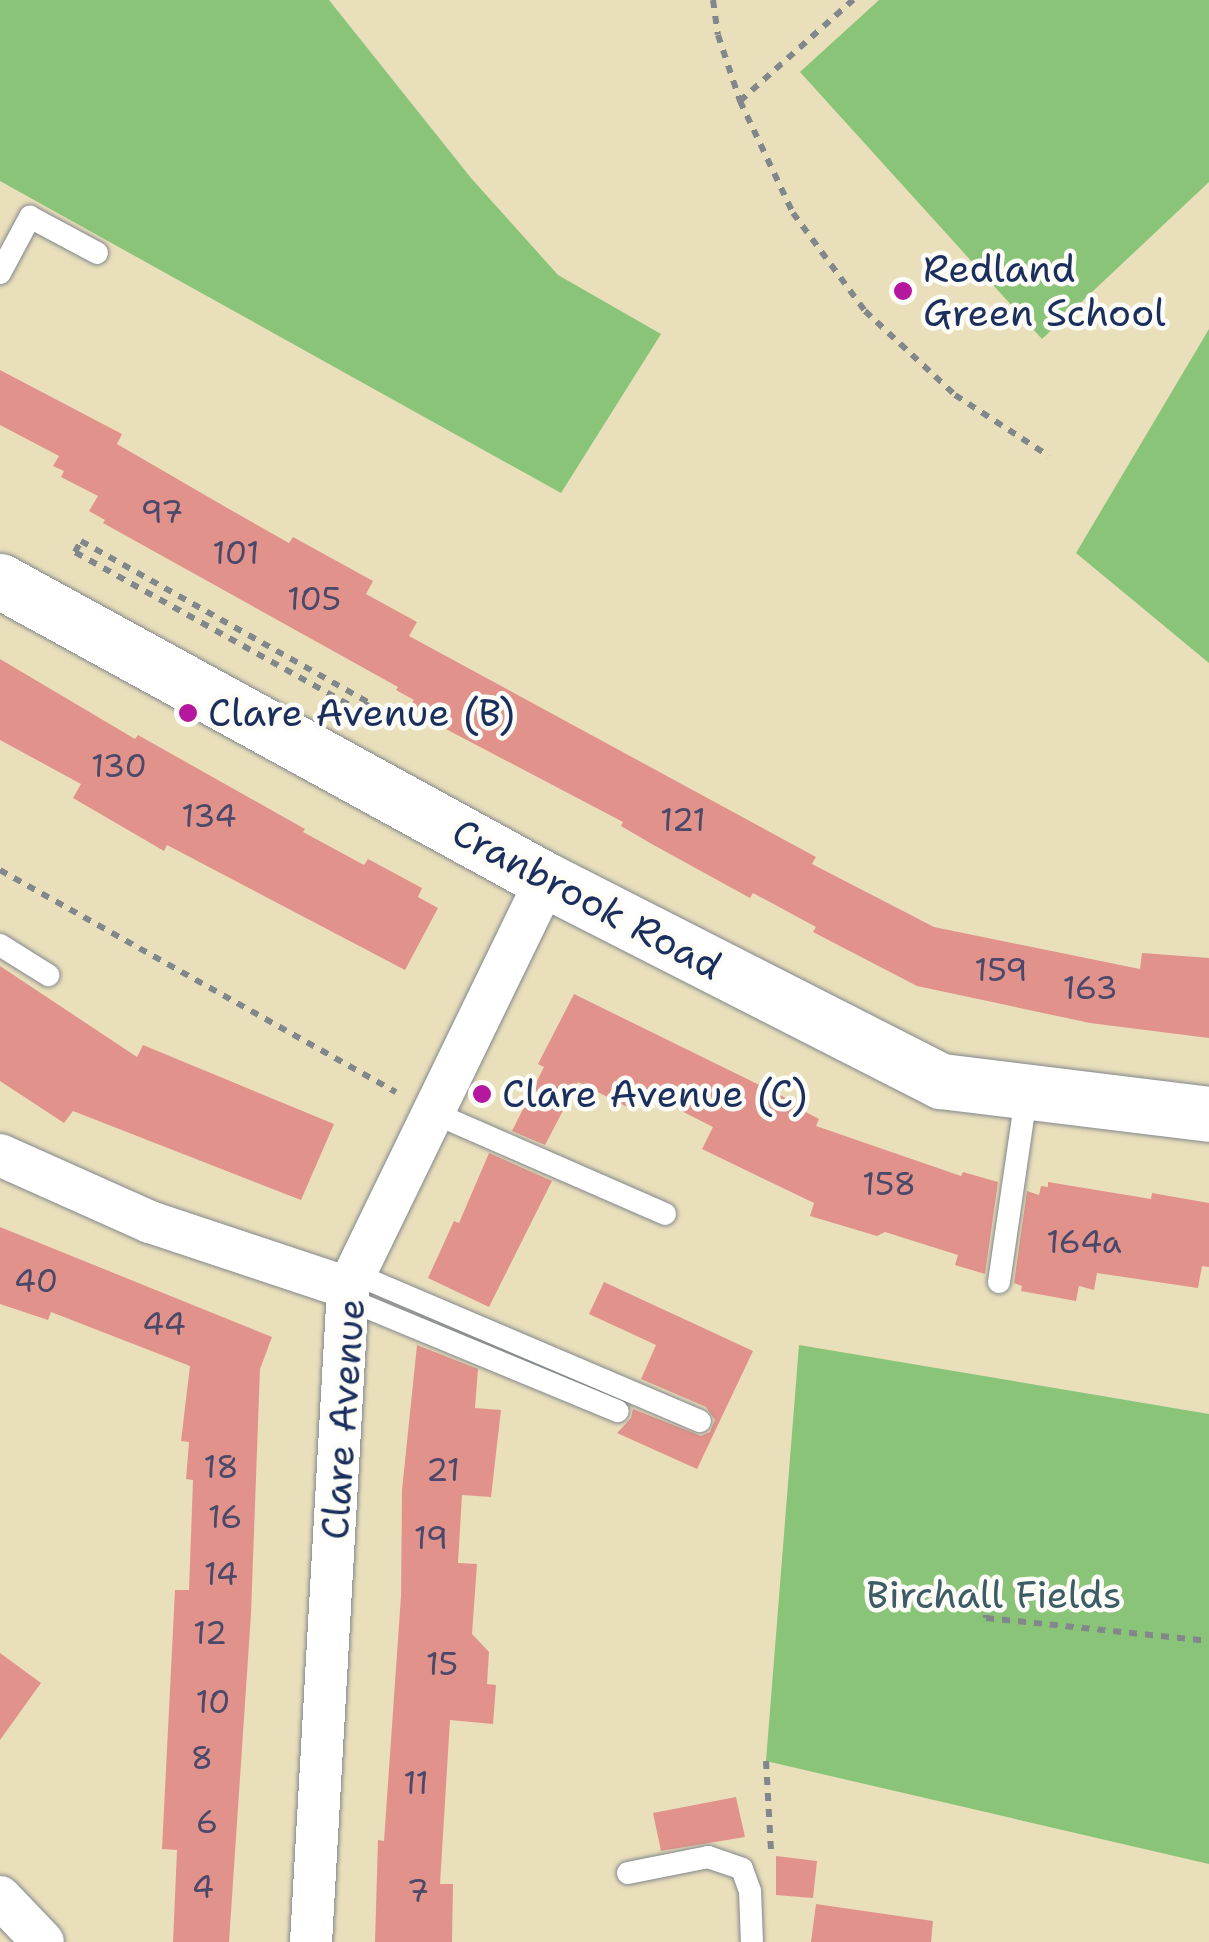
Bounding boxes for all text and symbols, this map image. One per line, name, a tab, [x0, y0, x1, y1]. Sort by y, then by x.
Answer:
place label: Redland Green School	[923, 246, 1166, 336]
marker: Redland Green School	[892, 280, 914, 302]
house number: 97	[141, 493, 183, 531]
house number: 101	[212, 534, 260, 572]
house number: 105	[287, 580, 341, 618]
place label: Clare Avenue (B)	[208, 690, 515, 736]
marker: Clare Avenue (B)	[177, 702, 199, 724]
house number: 130	[91, 747, 147, 785]
house number: 134	[181, 797, 237, 835]
house number: 121	[660, 801, 706, 839]
street label: Cranbrook Road	[445, 809, 729, 989]
house number: 159	[974, 951, 1028, 989]
house number: 163	[1062, 969, 1118, 1007]
place label: Clare Avenue (C)	[502, 1071, 807, 1117]
marker: Clare Avenue (C)	[471, 1083, 493, 1105]
house number: 158	[862, 1165, 916, 1203]
house number: 164a	[1046, 1223, 1122, 1261]
house number: 40	[14, 1262, 58, 1300]
street label: Clare Avenue	[312, 1297, 374, 1541]
house number: 44	[142, 1305, 186, 1343]
house number: 18	[203, 1448, 239, 1486]
house number: 21	[426, 1451, 460, 1489]
house number: 16	[208, 1498, 242, 1536]
house number: 19	[414, 1519, 448, 1557]
house number: 14	[204, 1555, 238, 1593]
park label: Birchall Fields	[866, 1572, 1122, 1618]
house number: 12	[193, 1614, 227, 1652]
house number: 15	[426, 1645, 458, 1683]
house number: 10	[196, 1683, 230, 1721]
house number: 8	[191, 1739, 213, 1777]
house number: 11	[403, 1764, 429, 1802]
house number: 6	[196, 1803, 218, 1841]
house number: 4	[192, 1868, 214, 1906]
house number: 7	[407, 1872, 429, 1910]

